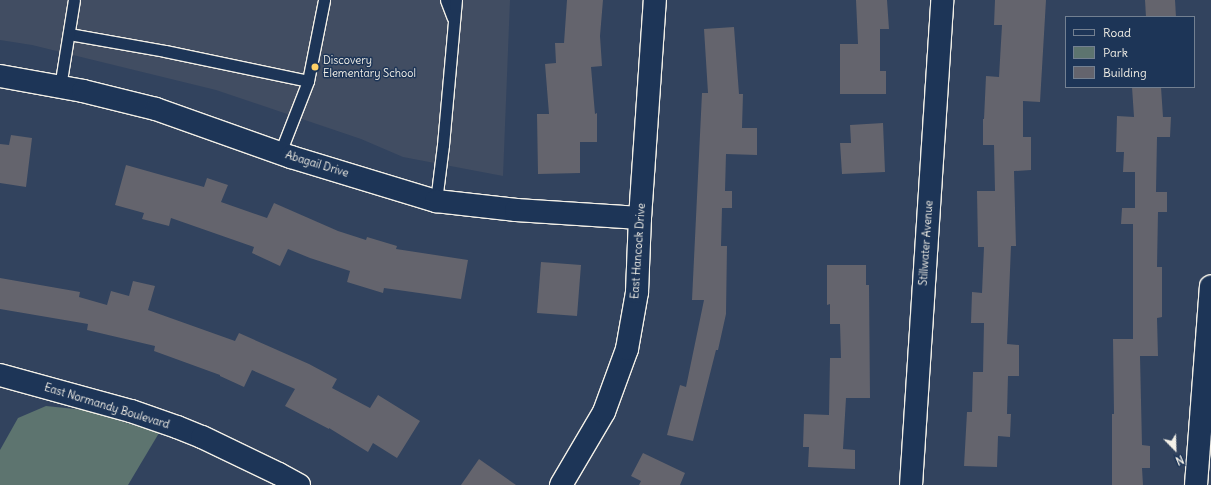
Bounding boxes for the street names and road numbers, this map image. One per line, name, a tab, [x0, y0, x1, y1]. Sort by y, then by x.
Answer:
street label: Abagail Drive	[284, 148, 350, 180]
street label: Stillwater Avenue	[916, 200, 936, 286]
street label: East Hancock Drive	[628, 203, 648, 299]
street label: East Normandy Boulevard	[43, 381, 171, 431]

